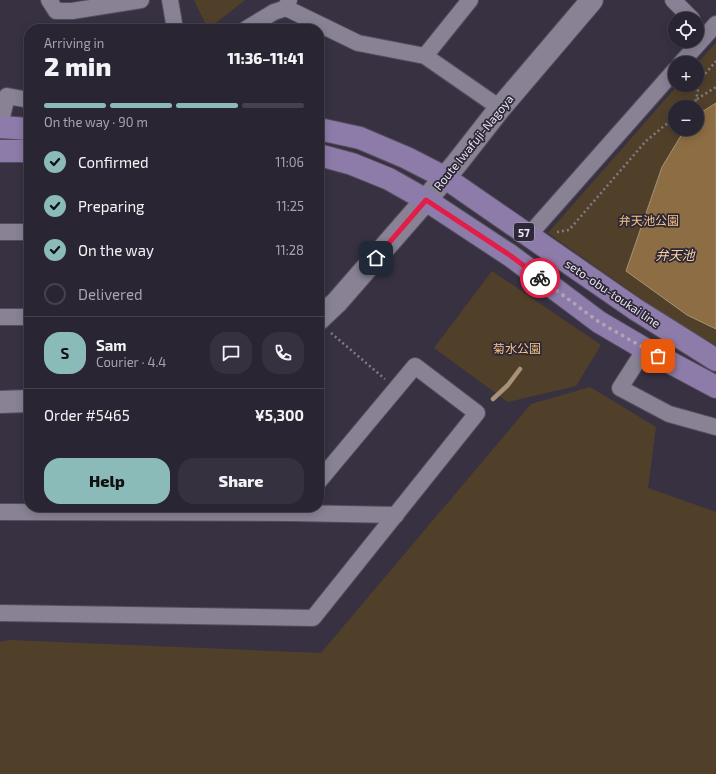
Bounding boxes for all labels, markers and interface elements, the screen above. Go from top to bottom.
map controls [668,12,704,136]
button: locate [668,12,704,48]
text: Arriving in [44,35,104,51]
text: 11:36–11:41 [227,49,304,67]
text: 2 min [44,50,111,81]
button: + [668,56,704,92]
street label: Route Iwafuji-Nagoya [430,92,516,193]
button: − [668,100,704,136]
text: On the way · 90 m [44,114,148,130]
icon: check [44,151,66,173]
text: Confirmed [78,153,149,171]
text: 11:06 [275,154,304,170]
icon: check [44,195,66,217]
text: Preparing [78,197,144,215]
text: 11:25 [276,198,304,214]
park label: 弁天池公園 [619,213,679,227]
road number: 57 [514,223,534,241]
icon: check [44,239,66,261]
text: On the way [78,241,154,259]
pin [359,241,393,275]
text: 11:28 [275,242,304,258]
icon: home [365,247,387,269]
water label: 弁天池 [655,247,696,263]
street label: seto-obu-toukai line [563,256,663,330]
courier [520,258,560,298]
icon: bike [529,267,551,289]
text: Delivered [78,285,143,303]
button: chat [210,332,252,374]
button: phone [262,332,304,374]
text: Sam [96,336,127,354]
pin [641,339,675,373]
park label: 菊水公園 [493,341,541,355]
text: S [61,344,69,362]
icon: bag [647,345,669,367]
text: Courier · 4.4 [96,354,166,370]
text: Order #5465 [44,406,130,424]
text: ¥5,300 [255,406,304,424]
button: Help [44,458,170,504]
button: Share [178,458,304,504]

